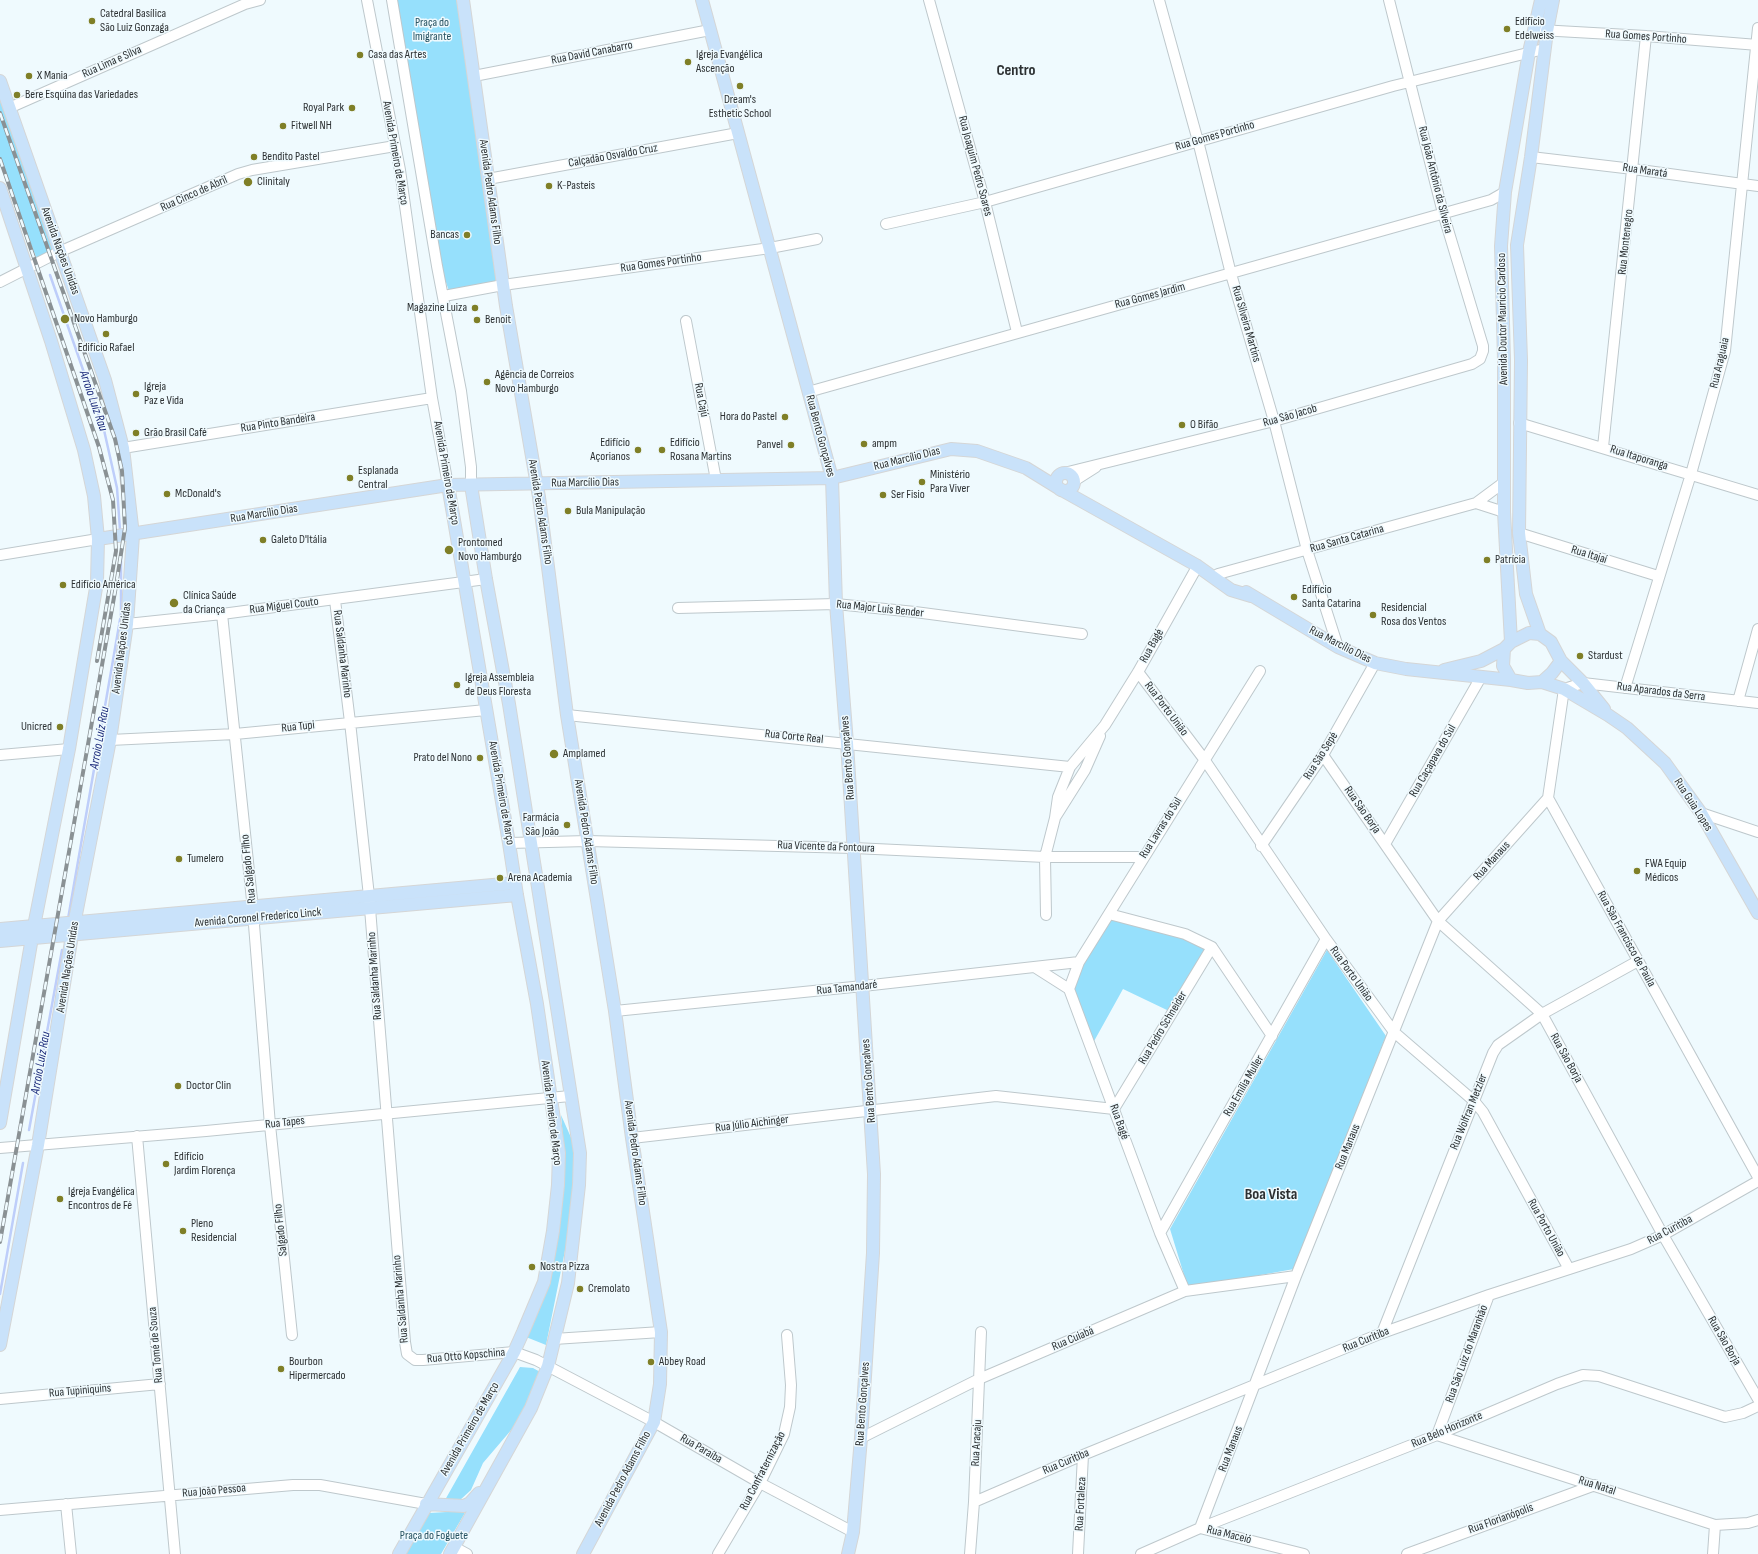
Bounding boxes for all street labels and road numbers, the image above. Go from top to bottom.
street label: Rua Gomes Portinho [1605,27,1687,47]
street label: Rua David Canabarro [550,38,634,68]
street label: Rua Lima e Silva [80,43,144,81]
street label: Avenida Primeiro de Março [379,100,411,206]
street label: Rua Joaquim Pedro Soares [955,114,995,218]
street label: Rua Gomes Portinho [1174,118,1256,154]
street label: Rua João Antônio da Silveira [1415,125,1455,235]
street label: Avenida Pedro Adams Filho [475,138,505,246]
street label: Calçadão Osvaldo Cruz [567,141,659,171]
street label: Rua Maratá [1622,161,1668,181]
street label: Rua Cinco de Abril [158,173,230,215]
street label: Avenida Nações Unidas [37,205,83,297]
street label: Rua Montenegro [1615,209,1637,275]
street label: Rua Gomes Portinho [620,250,702,276]
street label: Avenida Doutor Maurício Cardoso [1495,253,1511,385]
street label: Rua Gomes Jardim [1113,280,1187,312]
street label: Rua Silveira Martins [1228,284,1264,364]
street label: Rua Araguaia [1707,336,1733,390]
street label: Rua Cajú [691,382,711,418]
street label: Rua Bento Gonçalves [802,393,838,479]
street label: Rua São Jacob [1261,401,1319,431]
street label: Rua Pinto Bandeira [240,410,316,436]
street label: Avenida Primeiro de Março [430,420,462,526]
street label: Rua Itaporanga [1608,442,1670,474]
street label: Rua Marcílio Dias [872,444,942,474]
street label: Avenida Pedro Adams Filho [525,458,555,566]
street label: Rua Marcílio Dias [551,475,619,491]
street label: Rua Marcílio Dias [229,502,299,526]
street label: Rua Santa Catarina [1308,522,1386,556]
street label: Rua Itajaí [1569,543,1609,567]
street label: Rua Miguel Couto [249,595,319,617]
street label: Rua Major Luís Bender [836,597,924,621]
street label: Avenida Nações Unidas [109,601,135,695]
street label: Rua Saldanha Marinho [329,609,355,699]
street label: Rua Marcílio Dias [1307,623,1373,667]
street label: Rua Bagé [1137,626,1167,666]
street label: Rua Porto União [1141,679,1191,739]
street label: Rua Aparados da Serra [1616,679,1706,705]
street label: Rua Bento Gonçalves [838,715,858,801]
street label: Rua Tupi [281,718,315,736]
street label: Rua Caçapava do Sul [1406,722,1460,800]
street label: Rua Corte Real [764,727,824,747]
street label: Rua São Sepé [1301,730,1341,782]
street label: Avenida Primeiro de Março [485,740,517,846]
street label: Rua Guia Lopes [1671,776,1715,834]
street label: Avenida Pedro Adams Filho [571,778,601,886]
street label: Rua São Borja [1341,784,1383,836]
street label: Rua Lavras do Sul [1137,795,1185,861]
street label: Rua Salgado Filho [238,834,260,904]
street label: Rua Vicente da Fontoura [777,838,875,856]
street label: Rua Manaus [1471,838,1513,884]
street label: Rua São Francisco de Paula [1594,889,1658,989]
street label: Avenida Coronel Frederico Linck [194,905,322,931]
street label: Avenida Nações Unidas [54,920,82,1014]
street label: Rua Saldanha Marinho [365,932,385,1020]
street label: Rua Porto União [1326,944,1376,1004]
street label: Rua Tamandaré [816,978,878,998]
street label: Rua Pedro Schneider [1136,989,1190,1067]
street label: Rua São Borja [1547,1031,1585,1085]
street label: Rua Bento Gonçalves [859,1038,879,1124]
street label: Rua Emília Muller [1221,1053,1267,1119]
street label: Avenida Primeiro de Março [537,1060,565,1166]
street label: Rua Wolfran Metzler [1447,1072,1491,1152]
street label: Avenida Pedro Adams Filho [620,1099,650,1207]
street label: Rua Bagé [1106,1102,1132,1142]
street label: Rua Júlio Aichinger [714,1112,790,1136]
street label: Rua Tapes [264,1114,306,1132]
street label: Rua Manaus [1332,1122,1364,1172]
street label: Rua Porto União [1524,1196,1568,1260]
street label: Salgado Filho [271,1203,291,1257]
street label: Rua Curitiba [1645,1212,1695,1248]
street label: Rua Saldanha Marinho [390,1254,412,1344]
street label: Rua São Luiz do Maranhão [1443,1303,1491,1405]
street label: Rua Tomé de Souza [145,1306,167,1384]
street label: Rua São Borja [1704,1314,1744,1368]
street label: Rua Cuiabá [1050,1324,1096,1354]
street label: Rua Curitiba [1341,1324,1391,1356]
street label: Rua Otto Kopschina [426,1345,506,1367]
street label: Rua Bento Gonçalves [853,1361,873,1447]
street label: Avenida Primeiro de Março [437,1380,503,1478]
street label: Rua Tupiniquins [48,1381,112,1401]
street label: Rua Belo Horizonte [1409,1409,1485,1451]
street label: Rua Aracaju [969,1419,985,1467]
street label: Rua Manaus [1216,1424,1246,1474]
street label: Avenida Pedro Adams Filho [592,1429,654,1529]
street label: Rua Confraternização [737,1429,789,1513]
street label: Rua Paraíba [677,1431,725,1467]
street label: Rua Curitiba [1041,1446,1091,1478]
street label: Rua Natal [1577,1473,1617,1499]
street label: Rua Fortaleza [1072,1477,1090,1531]
street label: Rua João Pessoa [182,1481,246,1501]
street label: Rua Florianópolis [1466,1501,1536,1537]
street label: Rua Maceió [1205,1522,1253,1548]

